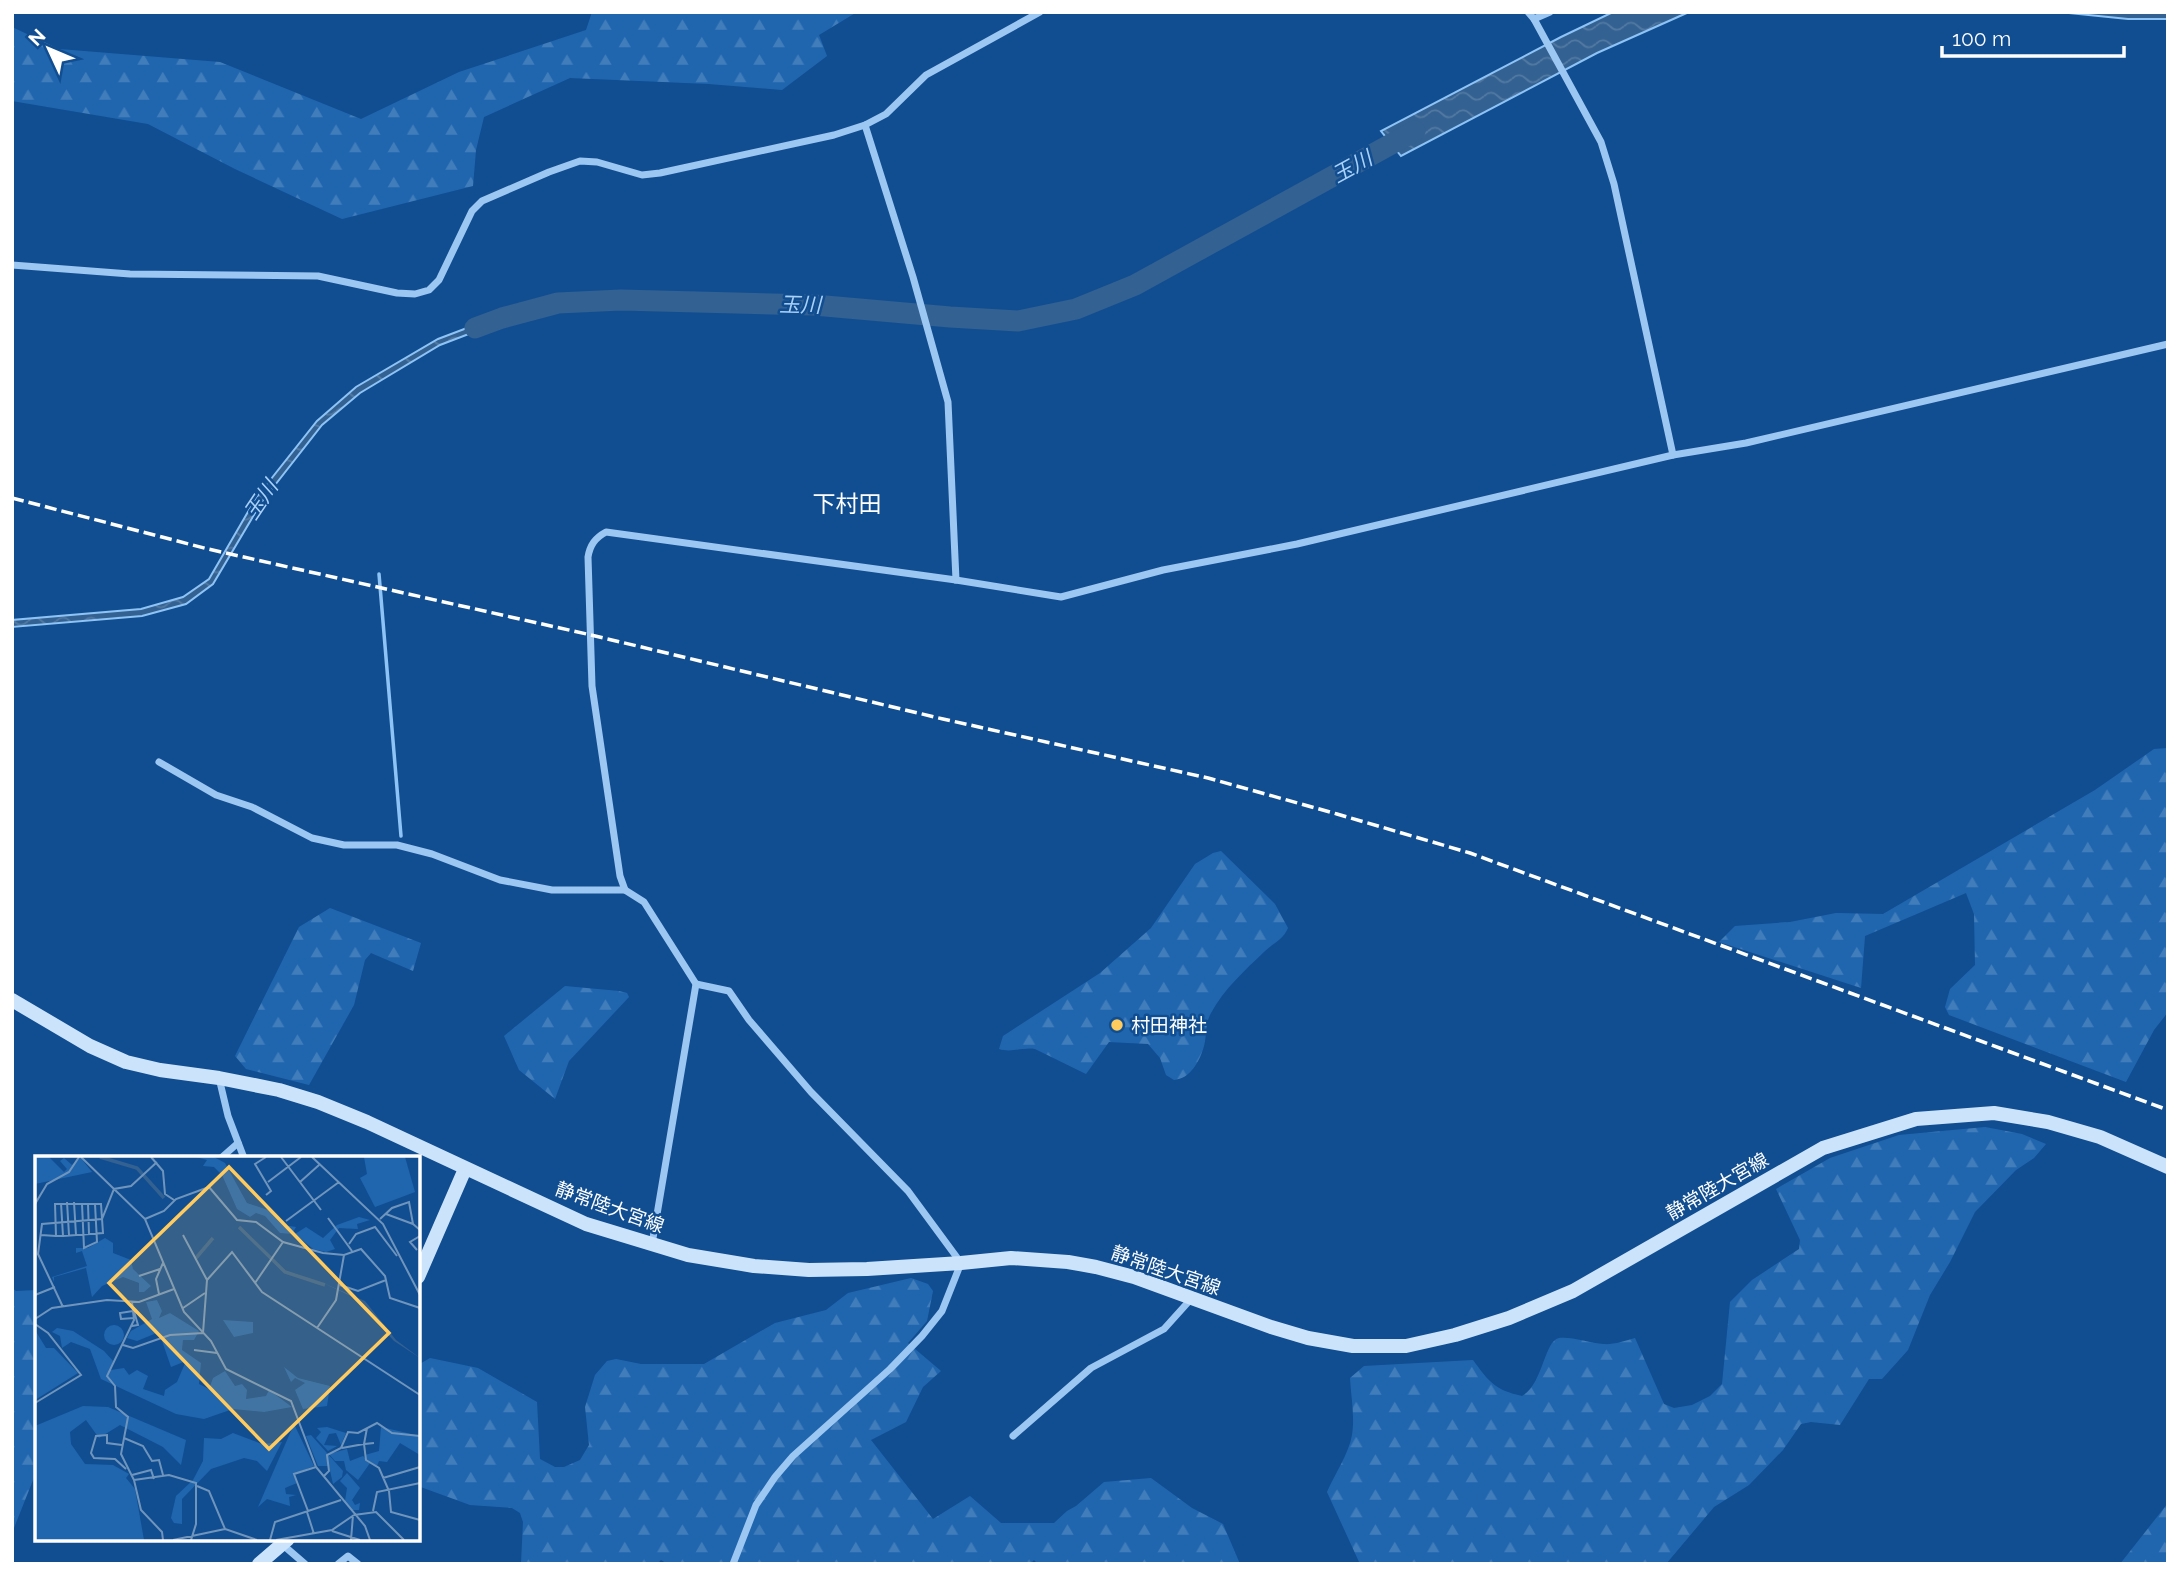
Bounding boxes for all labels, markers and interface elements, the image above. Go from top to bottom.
north arrow [14,14,84,84]
scale bar [1942,14,2124,58]
text: N [24,24,50,50]
text: 100 m [1952,26,2011,51]
water label: 玉川 [1327,144,1378,188]
water label: 玉川 [779,292,823,317]
water label: 玉川 [238,474,284,524]
district label: 下村田 [813,490,882,517]
place label: 村田神社 [1131,1014,1207,1036]
marker: 村田神社 [1109,1017,1125,1033]
street label: 静常陸大宮線 [1662,1148,1772,1224]
inset map [35,1156,420,1541]
street label: 静常陸大宮線 [553,1177,667,1237]
street label: 静常陸大宮線 [1109,1241,1223,1299]

